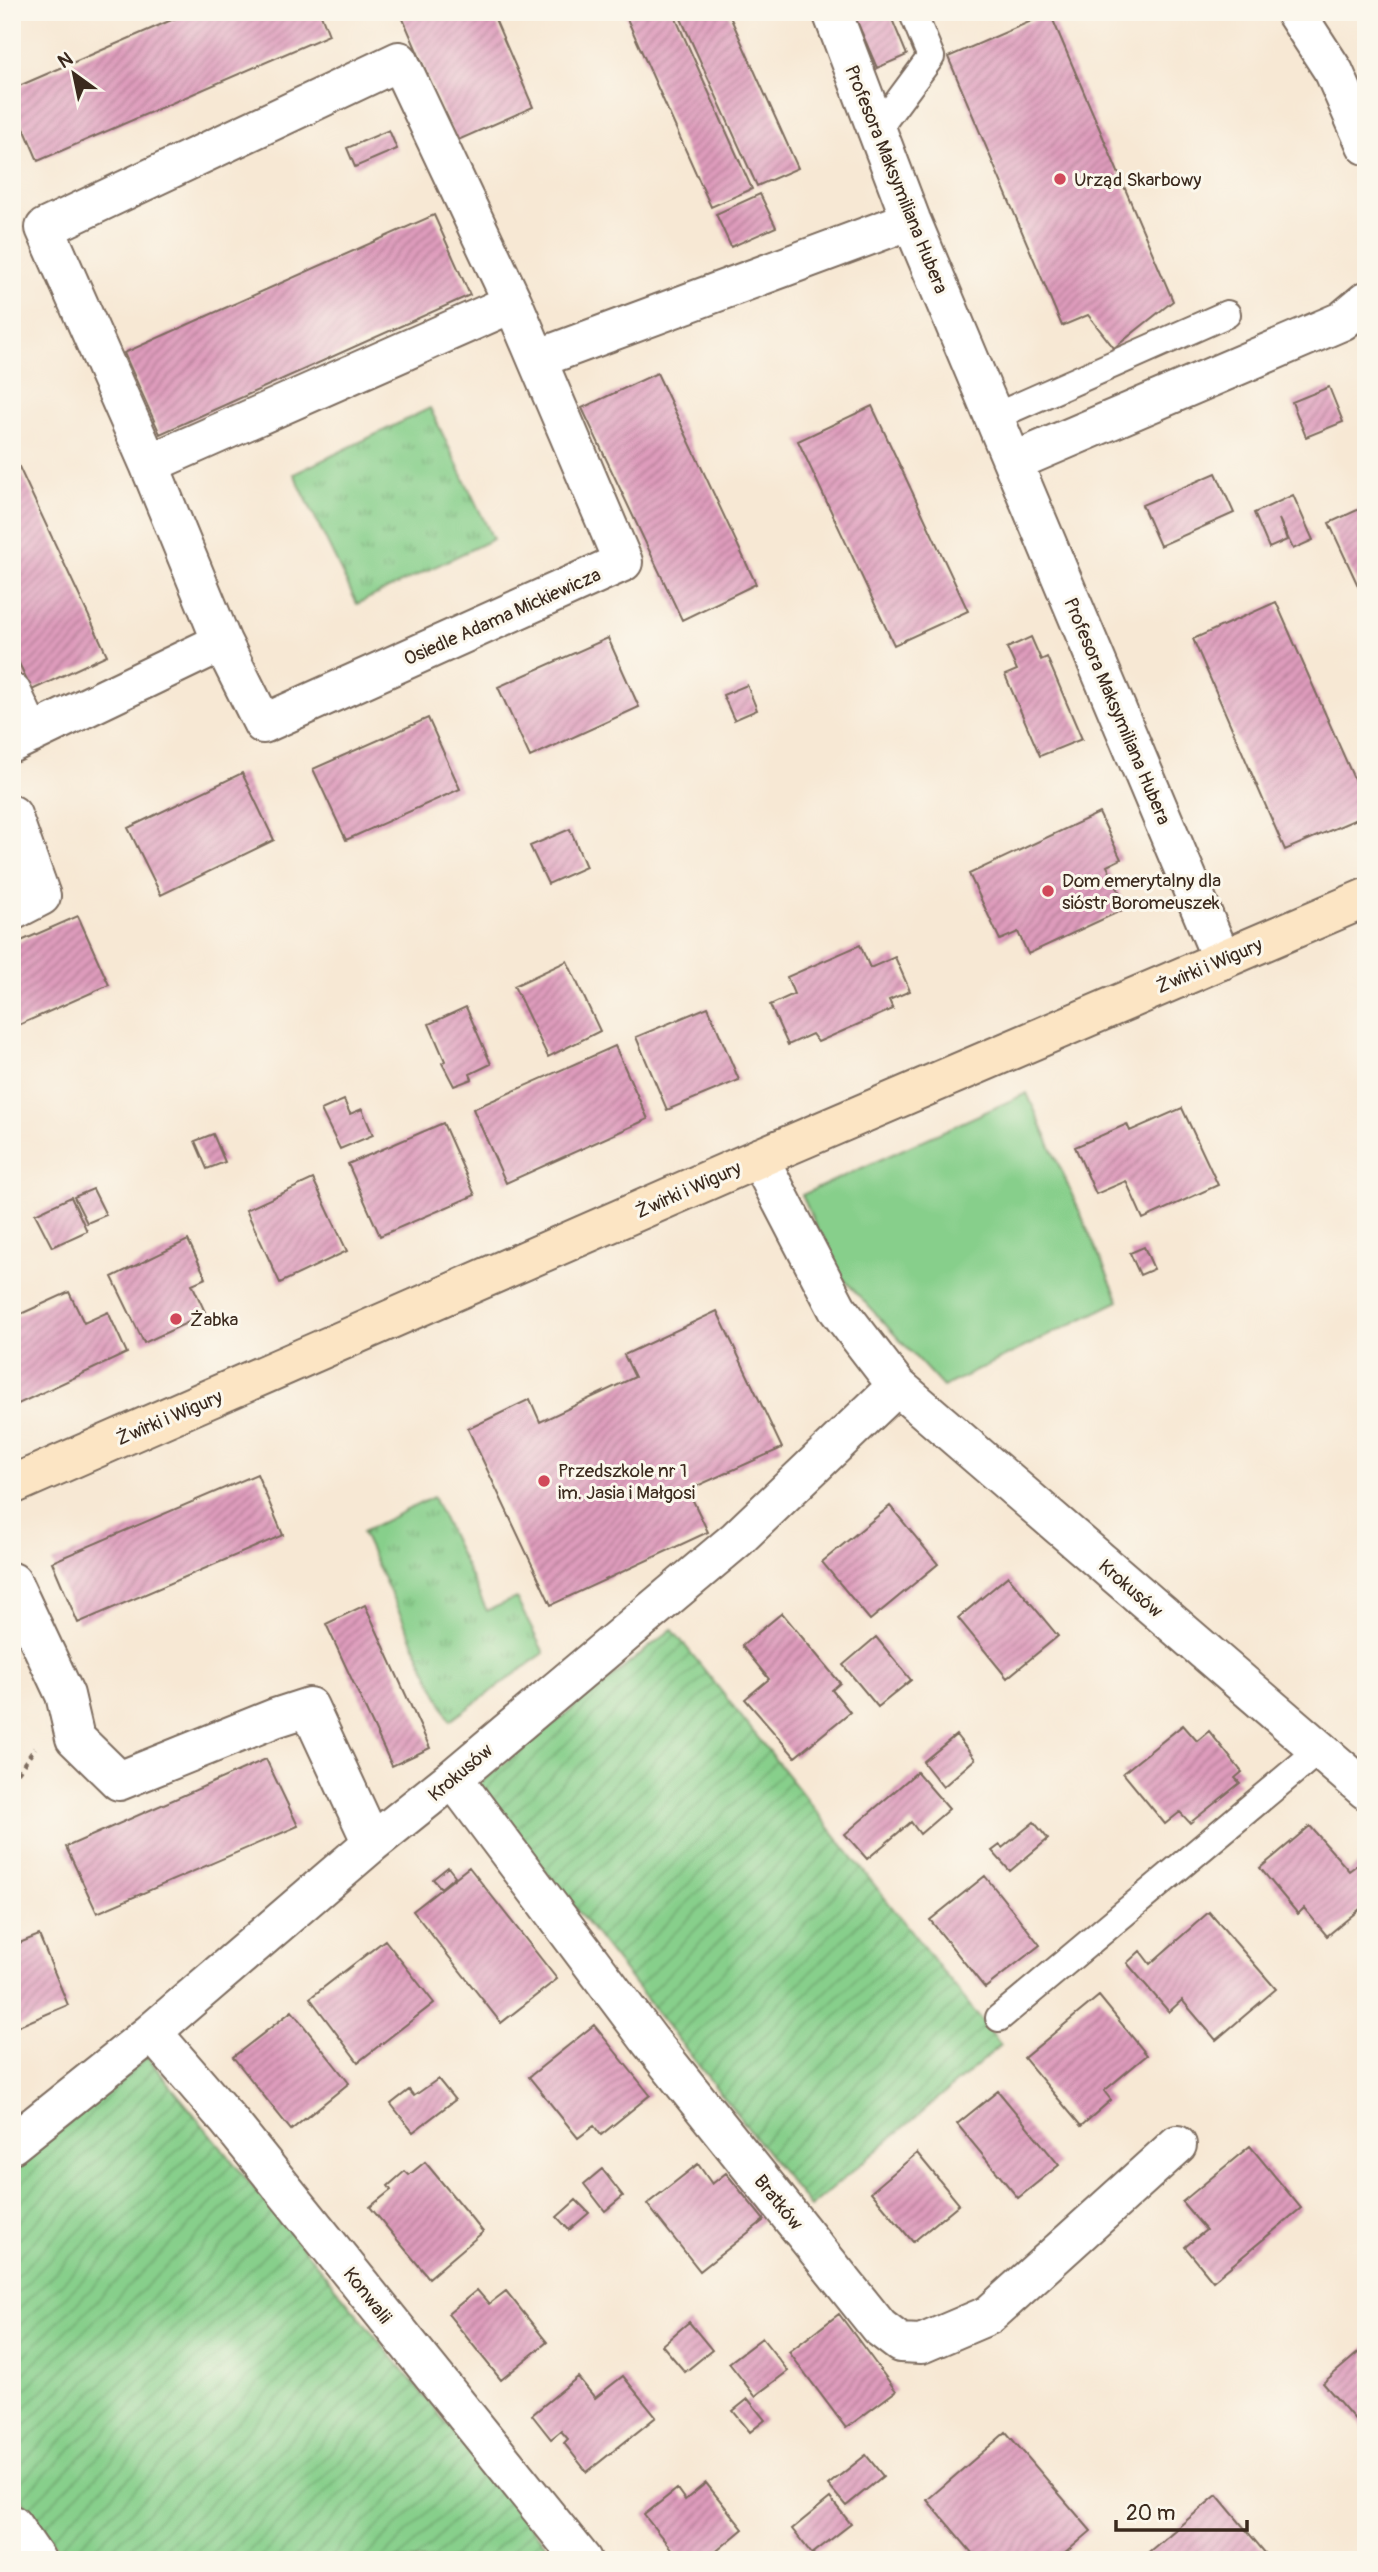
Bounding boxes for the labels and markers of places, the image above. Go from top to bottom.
place label: Urząd Skarbowy [1074,168,1201,192]
marker: Urząd Skarbowy [1052,171,1068,187]
place label: Dom emerytalny dla sióstr Boromeuszek [1062,869,1221,915]
marker: Dom emerytalny dla sióstr Boromeuszek [1040,883,1056,899]
place label: Żabka [190,1308,239,1332]
marker: Żabka [168,1311,184,1327]
place label: Przedszkole nr 1 im. Jasia i Małgosi [558,1459,695,1505]
marker: Przedszkole nr 1 im. Jasia i Małgosi [536,1473,552,1489]

